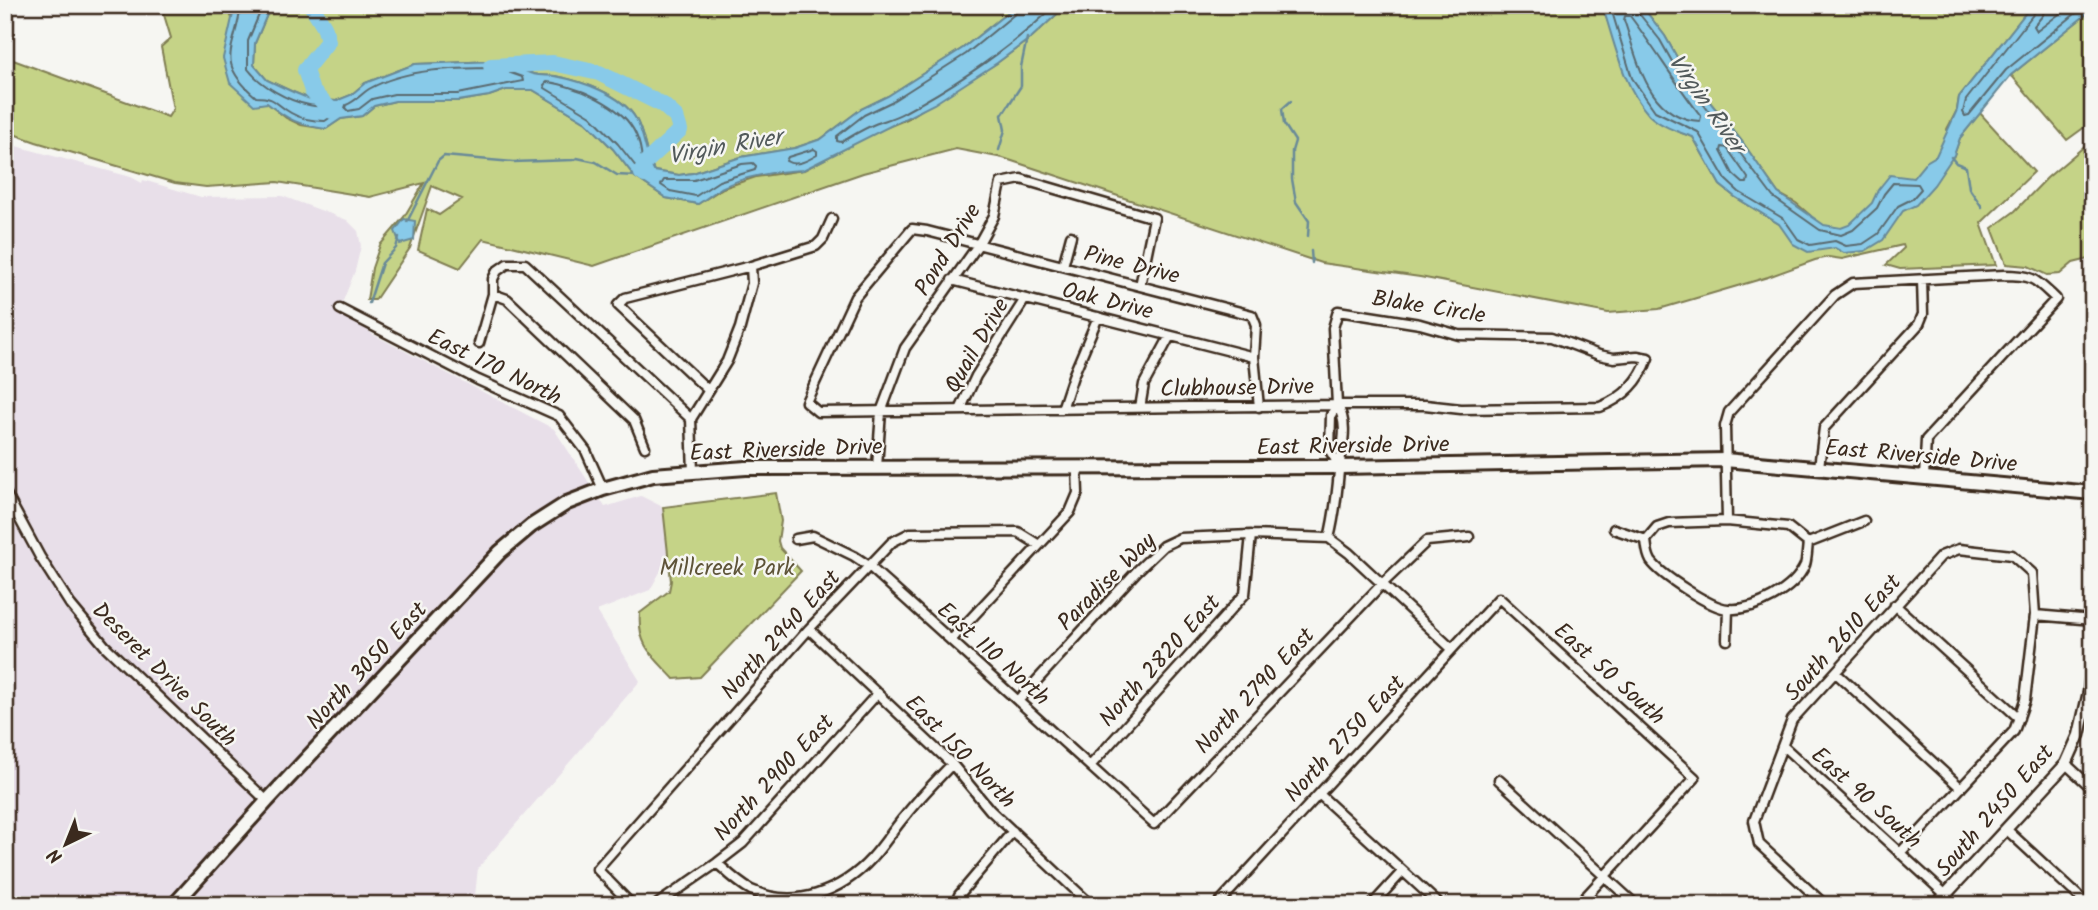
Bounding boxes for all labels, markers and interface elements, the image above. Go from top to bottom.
water label: Virgin River [1657,46,1757,166]
water label: Virgin River [665,117,790,177]
street label: Pond Drive [906,196,991,304]
street label: Pine Drive [1080,237,1183,295]
street label: Oak Drive [1058,273,1157,331]
street label: Blake Circle [1369,281,1488,335]
street label: Quail Drive [936,292,1020,400]
street label: East 170 North [421,320,567,416]
street label: Clubhouse Drive [1160,370,1314,408]
street label: East Riverside Drive [1256,427,1450,467]
street label: East Riverside Drive [689,430,883,472]
street label: East Riverside Drive [1823,431,2019,483]
street label: Paradise Way [1050,524,1165,640]
park label: Millcreek Park [659,551,795,587]
street label: North 2940 East [713,561,851,709]
street label: South 2610 East [1776,566,1912,710]
street label: North 2820 East [1091,586,1231,736]
street label: North 3050 East [298,593,438,739]
street label: Deseret Drive South [82,594,245,757]
street label: East 110 North [928,594,1058,715]
street label: East 50 South [1545,614,1673,735]
street label: North 2790 East [1187,619,1325,763]
street label: North 2750 East [1276,666,1415,812]
street label: East 150 North [895,687,1024,818]
street label: North 2900 East [705,705,844,851]
street label: South 2450 East [1927,736,2064,886]
street label: East 90 South [1802,739,1929,858]
north arrow [32,808,102,878]
text: N [41,840,70,870]

